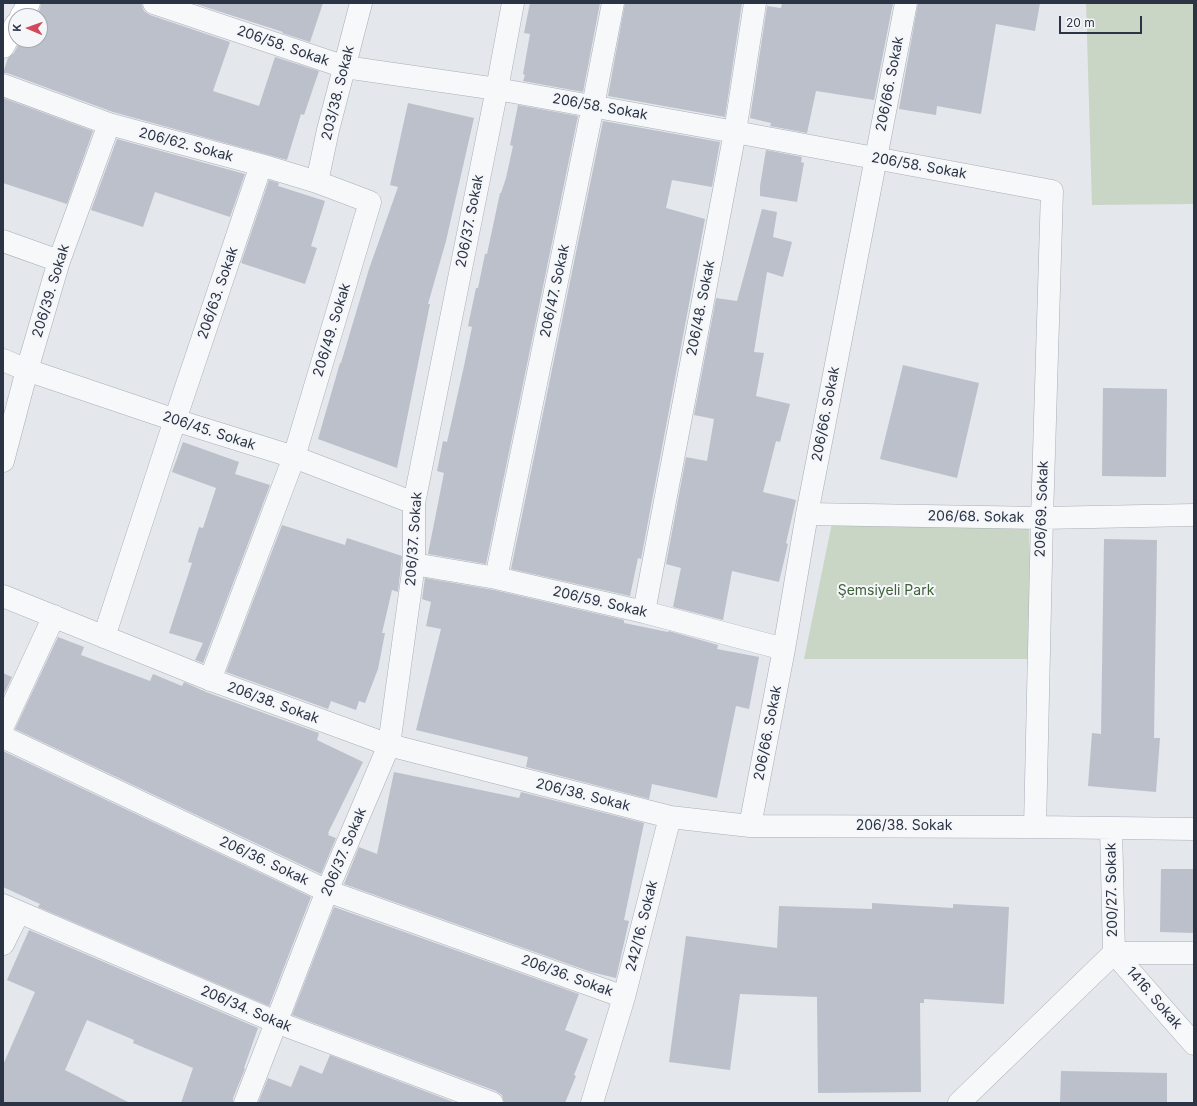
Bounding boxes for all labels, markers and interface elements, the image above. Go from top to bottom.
north arrow [8,8,48,48]
scale bar [1061,8,1144,34]
text: 20 m [1066,15,1095,30]
street label: 206/58. Sokak [235,22,331,70]
text: K [10,23,24,32]
street label: 206/66. Sokak [873,35,907,133]
street label: 203/38. Sokak [318,44,358,142]
street label: 206/58. Sokak [551,90,649,124]
street label: 206/62. Sokak [137,124,235,166]
street label: 206/58. Sokak [870,149,968,183]
street label: 206/37. Sokak [453,173,487,269]
street label: 206/39. Sokak [29,242,73,340]
street label: 206/47. Sokak [537,243,573,339]
street label: 206/63. Sokak [194,245,242,341]
street label: 206/48. Sokak [683,259,719,357]
street label: 206/49. Sokak [310,281,354,379]
street label: 206/66. Sokak [809,365,843,463]
street label: 206/45. Sokak [160,408,258,454]
street label: 206/69. Sokak [1032,460,1052,558]
street label: 206/37. Sokak [402,491,426,587]
street label: 206/68. Sokak [928,508,1024,526]
street label: 206/59. Sokak [551,583,649,621]
park label: Şemsiyeli Park [838,583,934,599]
street label: 206/38. Sokak [225,679,321,727]
street label: 206/66. Sokak [751,684,785,782]
street label: 206/38. Sokak [534,775,632,815]
street label: 206/37. Sokak [318,805,370,899]
street label: 206/38. Sokak [856,818,952,834]
street label: 206/36. Sokak [217,833,311,889]
street label: 200/27. Sokak [1103,843,1121,937]
street label: 242/16. Sokak [623,879,661,973]
street label: 206/36. Sokak [519,952,615,1000]
street label: 1416. Sokak [1122,963,1186,1033]
street label: 206/34. Sokak [198,982,294,1036]

